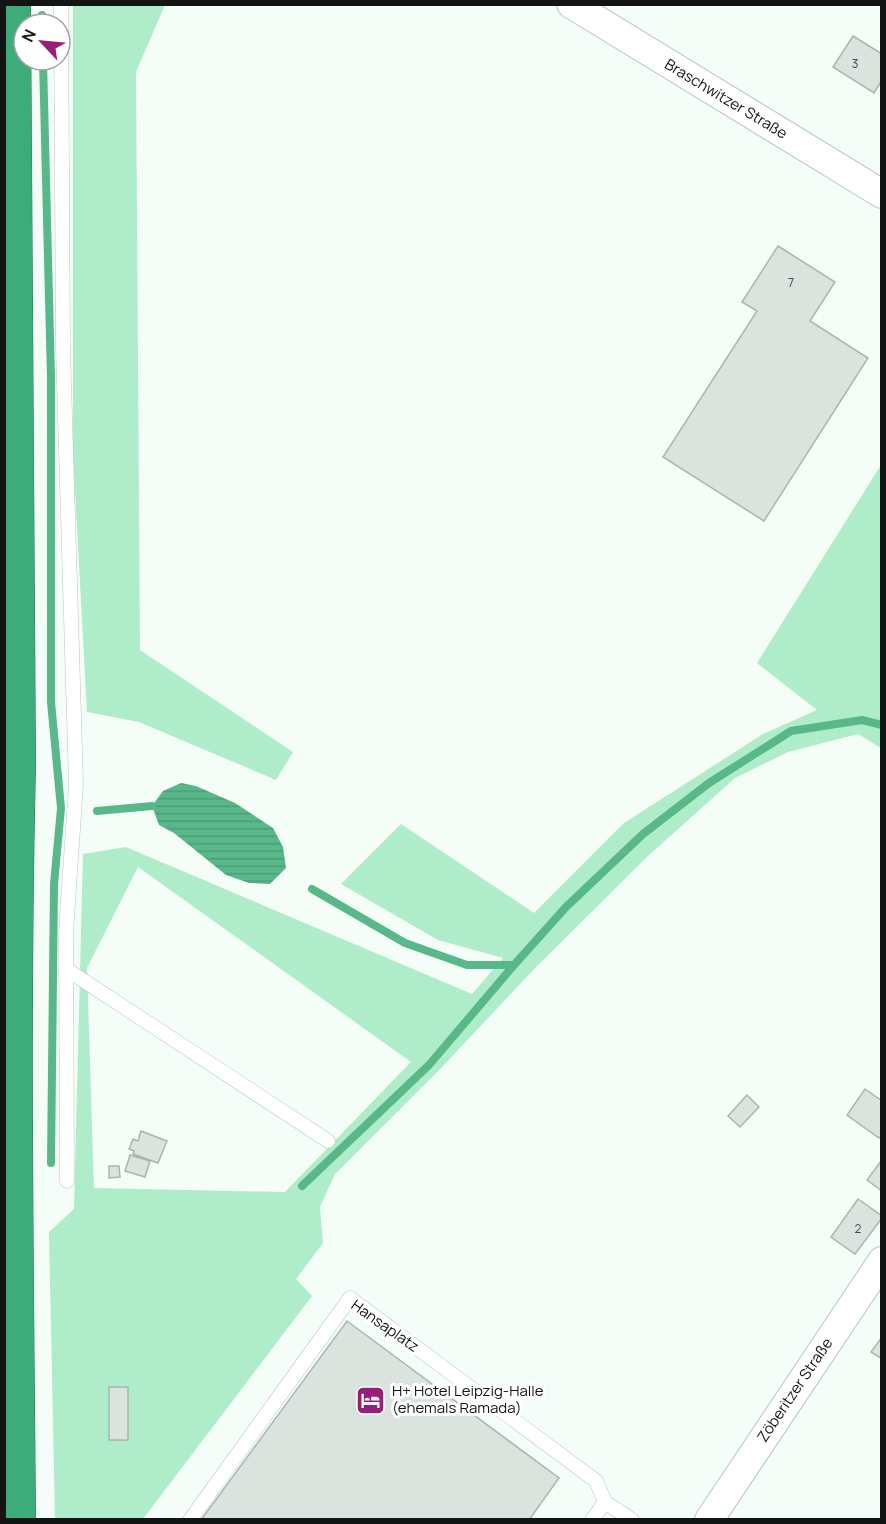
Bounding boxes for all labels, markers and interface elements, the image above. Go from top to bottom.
north arrow [12,12,72,72]
text: N [16,25,41,45]
street label: Braschwitzer Straße [661,54,792,144]
house number: 3 [852,55,858,72]
house number: 7 [788,274,794,291]
house number: 2 [855,1220,862,1237]
street label: Hansaplatz [347,1295,423,1357]
street label: Zöberitzer Straße [752,1333,837,1446]
place label: H+ Hotel Leipzig-Halle (ehemals Ramada) [392,1380,544,1418]
hotel icon: H+ Hotel Leipzig-Halle (ehemals Ramada) [355,1384,387,1416]

